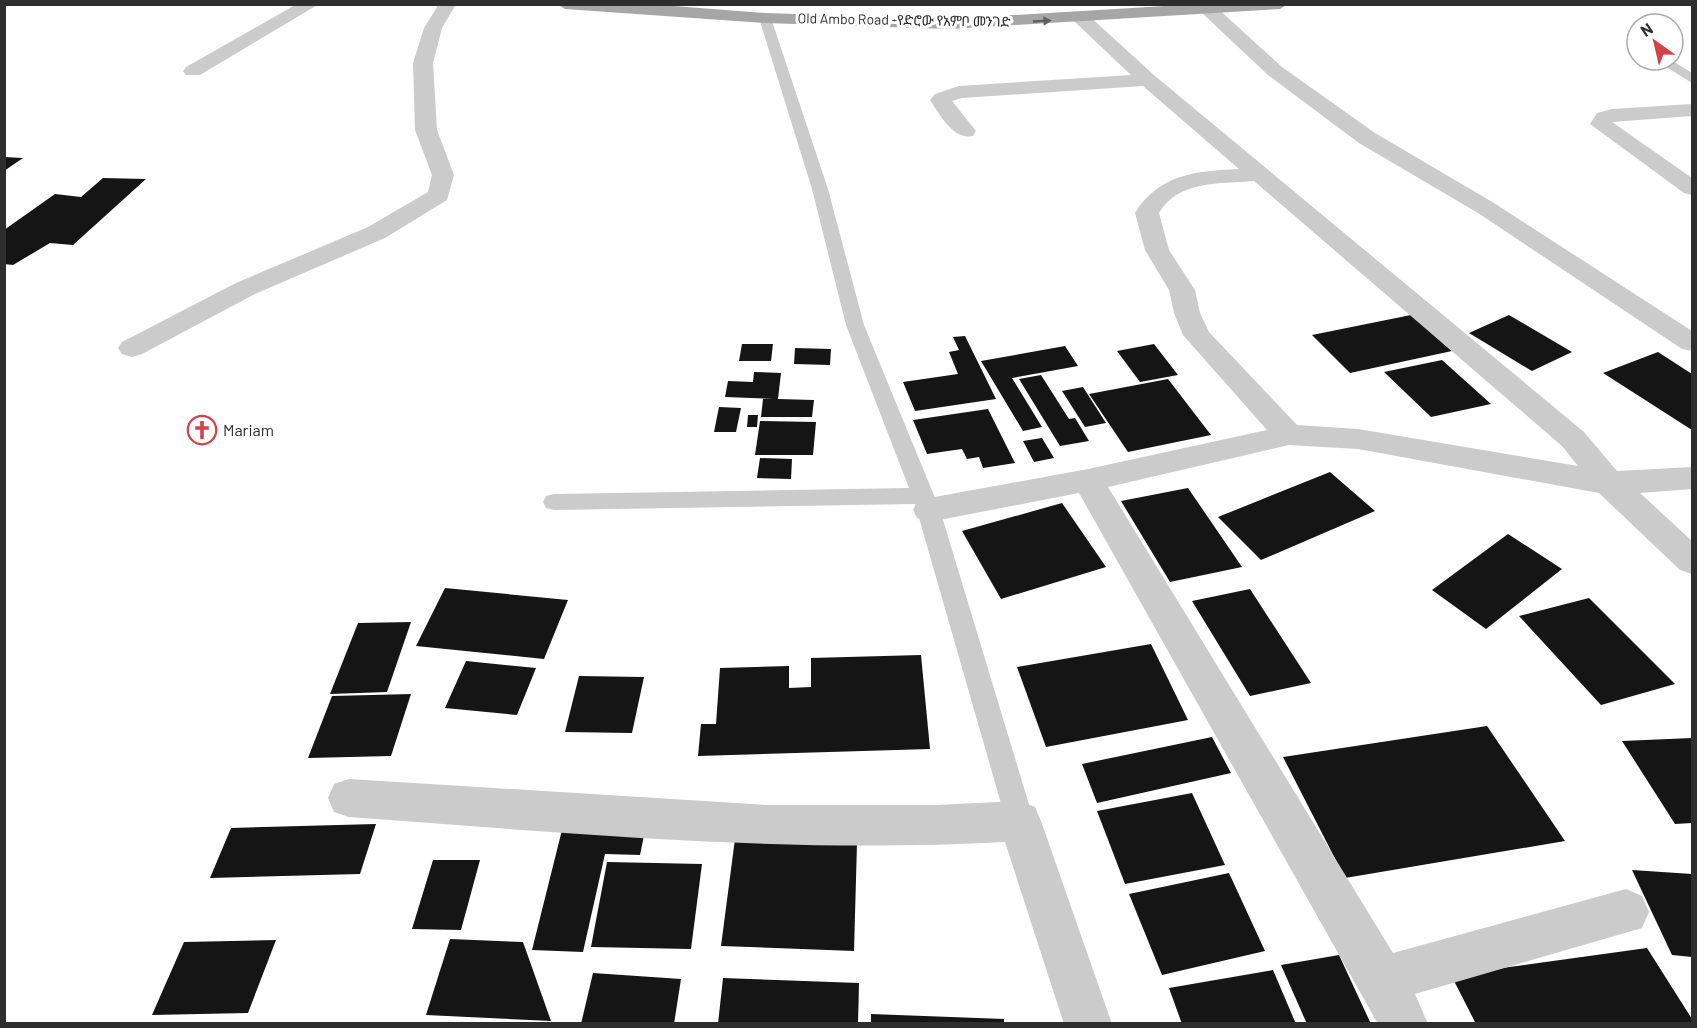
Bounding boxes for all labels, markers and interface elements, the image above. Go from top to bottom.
street label: Old Ambo Road -የድሮው የአምቦ መንገድ [797,9,1011,30]
north arrow [1625,12,1685,72]
one-way arrow [1033,16,1052,25]
text: N [1637,18,1656,40]
church icon: Mariam [186,414,218,446]
place label: Mariam [223,420,274,439]

